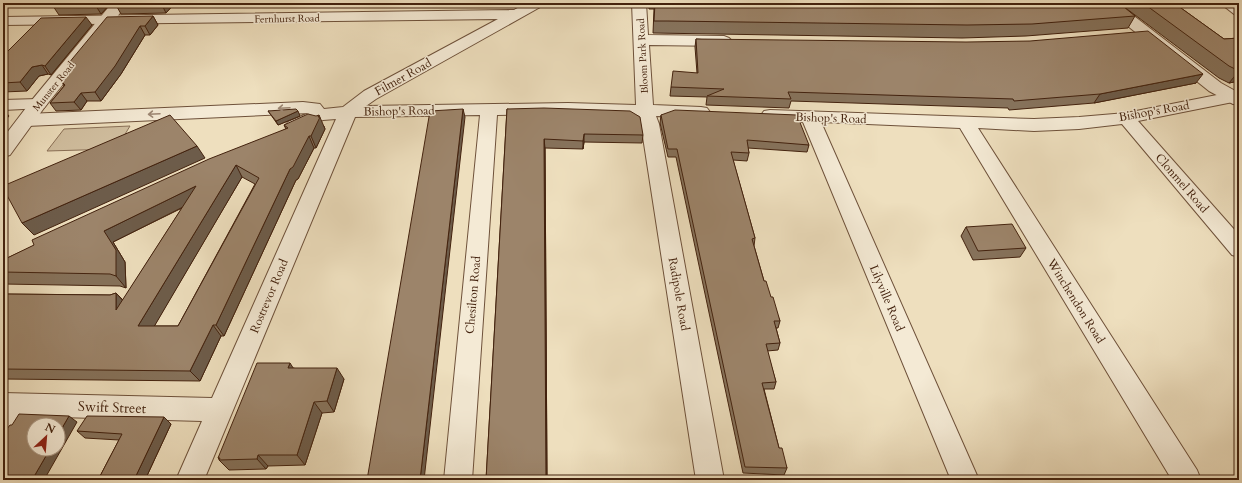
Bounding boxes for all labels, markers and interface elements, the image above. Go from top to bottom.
street label: Fernhurst Road [254,11,320,27]
street label: Bloom Park Road [634,17,652,94]
street label: Filmer Road [372,54,435,99]
street label: Munster Road [29,58,79,114]
street label: Bishop's Road [1117,97,1191,125]
street label: Bishop's Road [363,102,435,120]
one-way arrow [278,104,291,112]
street label: Bishop's Road [795,109,868,127]
one-way arrow [148,110,161,118]
street label: Clonmel Road [1152,150,1213,217]
street label: Chesilton Road [462,255,484,335]
street label: Winchendon Road [1043,255,1109,347]
street label: Rostrevor Road [246,256,292,335]
street label: Radipole Road [665,256,693,333]
street label: Lilyville Road [866,262,908,334]
street label: Swift Street [78,397,147,418]
north arrow [26,417,66,457]
text: N [43,420,58,437]

